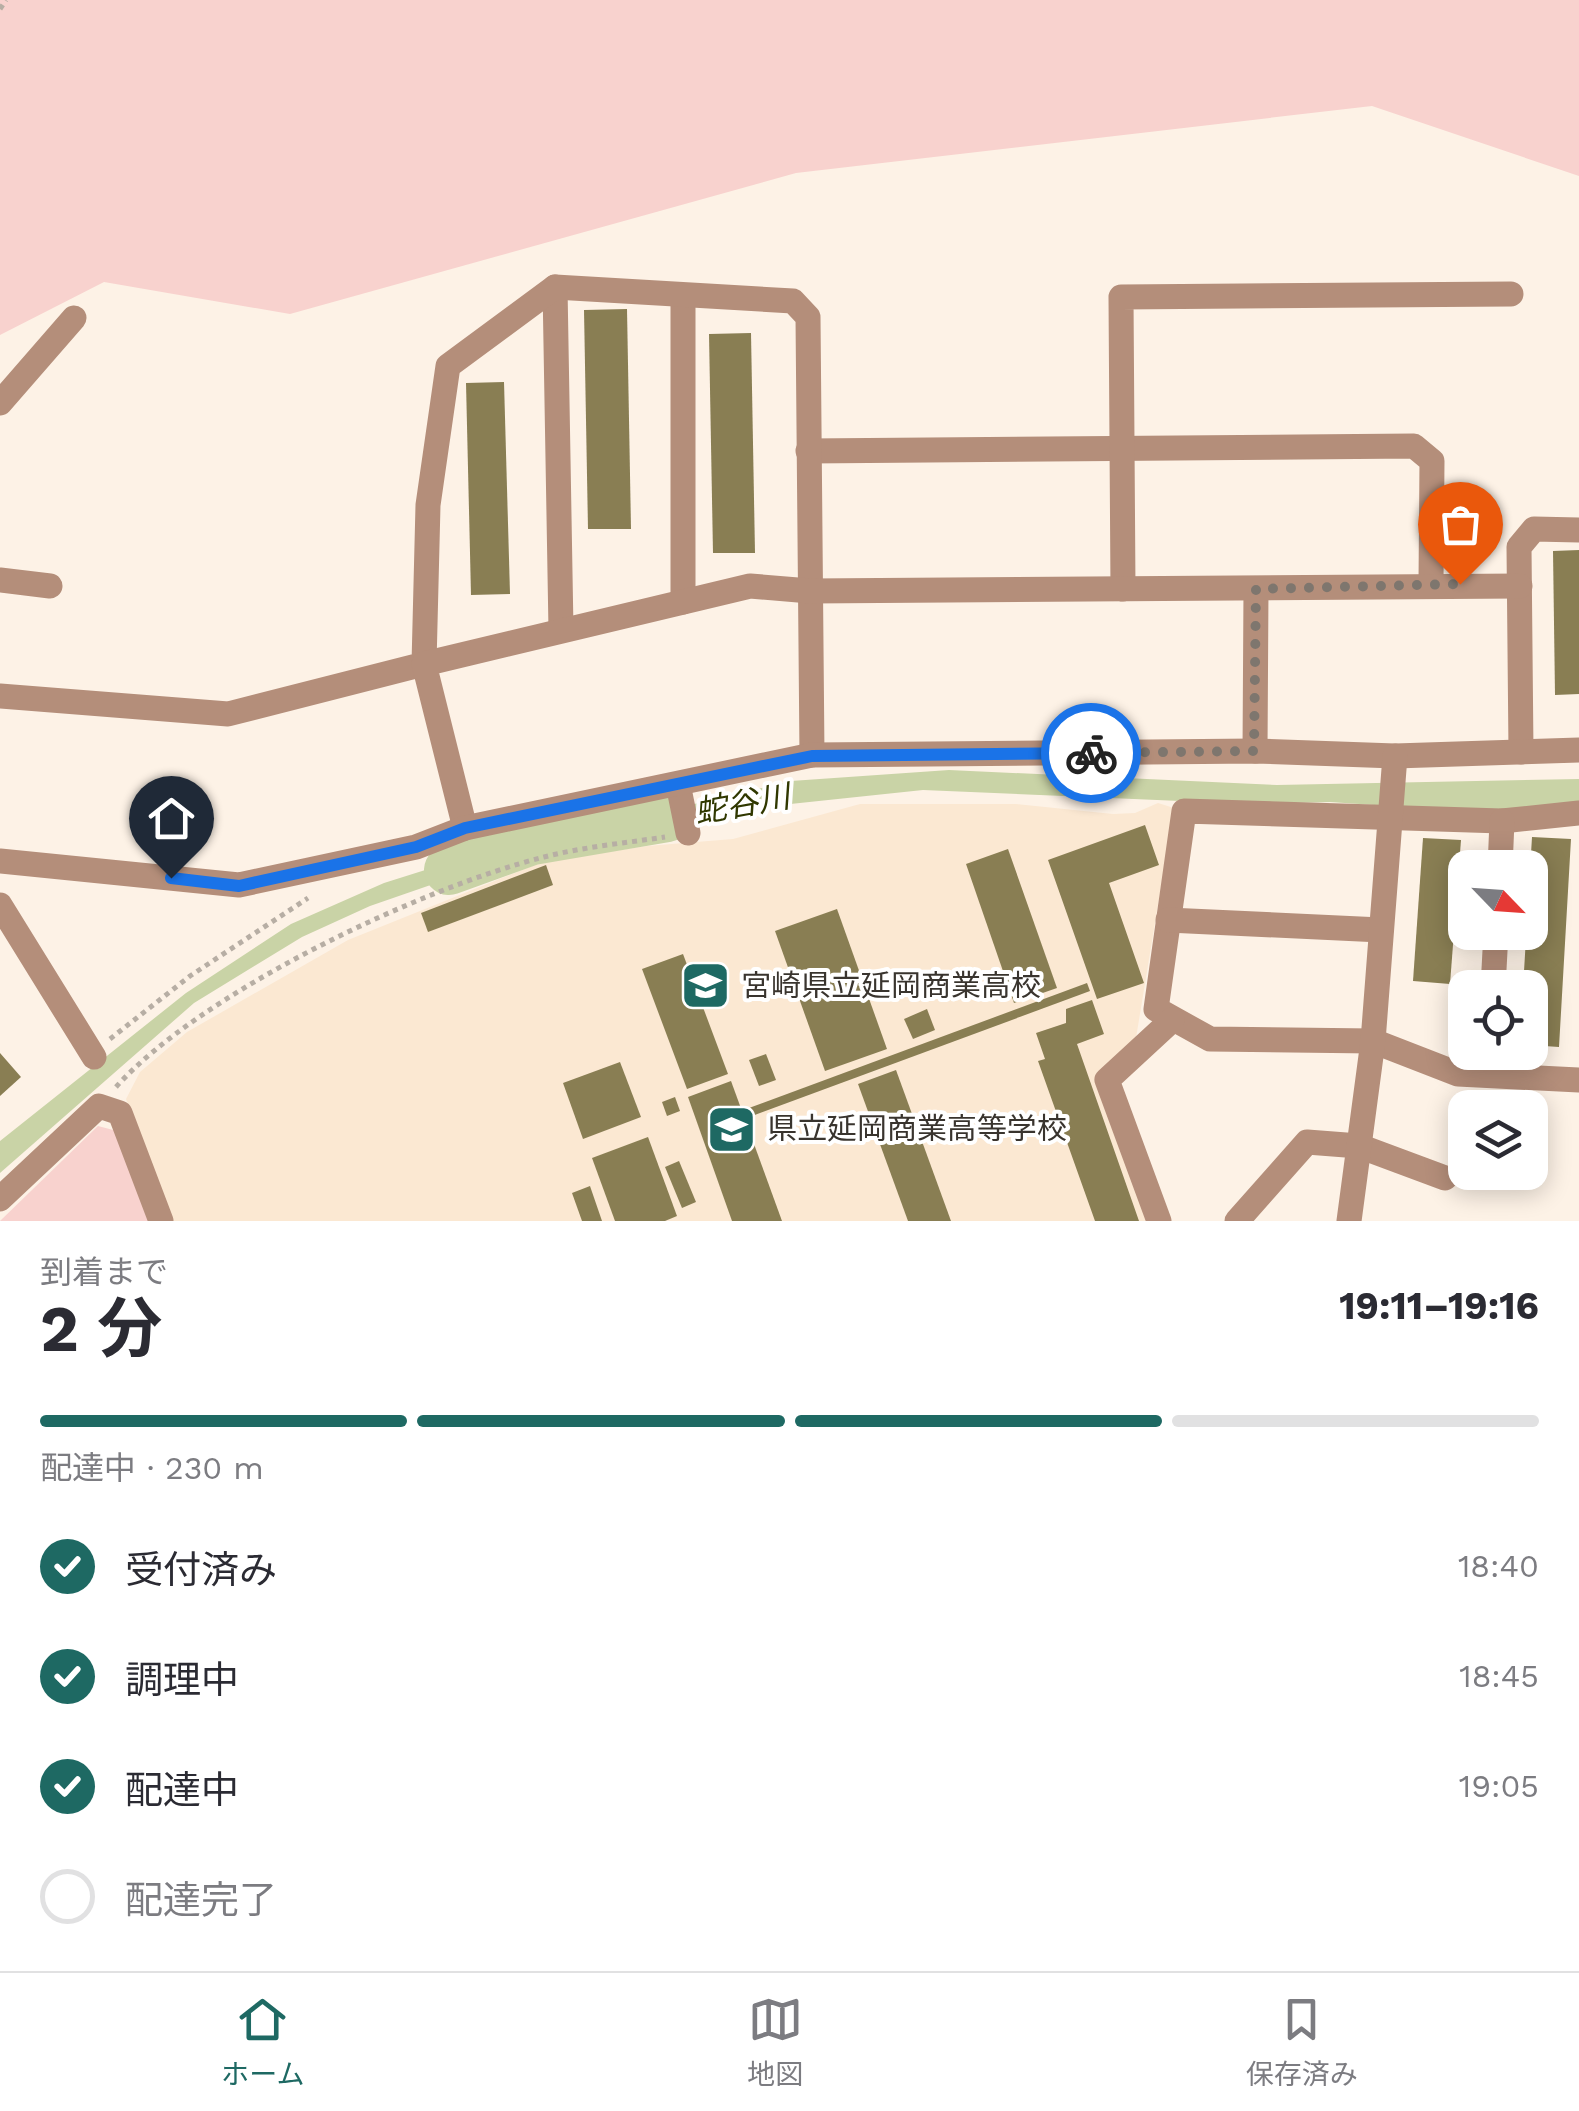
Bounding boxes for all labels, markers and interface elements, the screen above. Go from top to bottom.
pin [1418,482,1503,585]
icon: bag [1433,497,1488,552]
courier [1041,703,1141,803]
icon: bike [1064,726,1119,781]
pin [129,776,214,879]
water label: 蛇谷川 [691,776,796,831]
icon: home [144,791,199,846]
north arrow [1448,850,1548,950]
map controls [1448,850,1548,1190]
school or university icon: 宮崎県立延岡商業高校 [680,960,732,1012]
place label: 宮崎県立延岡商業高校 [741,968,1041,1003]
button: locate [1448,970,1548,1070]
button: layers [1448,1090,1548,1190]
school or university icon: 県立延岡商業高等学校 [706,1103,758,1155]
place label: 県立延岡商業高等学校 [767,1111,1067,1146]
text: 到着まで [40,1253,168,1291]
text: 19:11–19:16 [1339,1284,1539,1328]
text: 2 分 [40,1291,162,1367]
text: 配達中 · 230 m [40,1449,264,1487]
icon: check [40,1539,95,1594]
text: 18:40 [1458,1547,1539,1585]
text: 受付済み [125,1548,277,1592]
icon: check [40,1649,95,1704]
text: 18:45 [1459,1657,1539,1695]
text: 調理中 [125,1658,239,1702]
icon: check [40,1759,95,1814]
text: 19:05 [1459,1767,1539,1805]
text: 配達中 [125,1768,239,1812]
text: 配達完了 [125,1878,277,1922]
tab: ホーム [221,1992,304,2092]
tab: 地図 [747,1992,803,2092]
tab: 保存済み [1246,1992,1358,2092]

